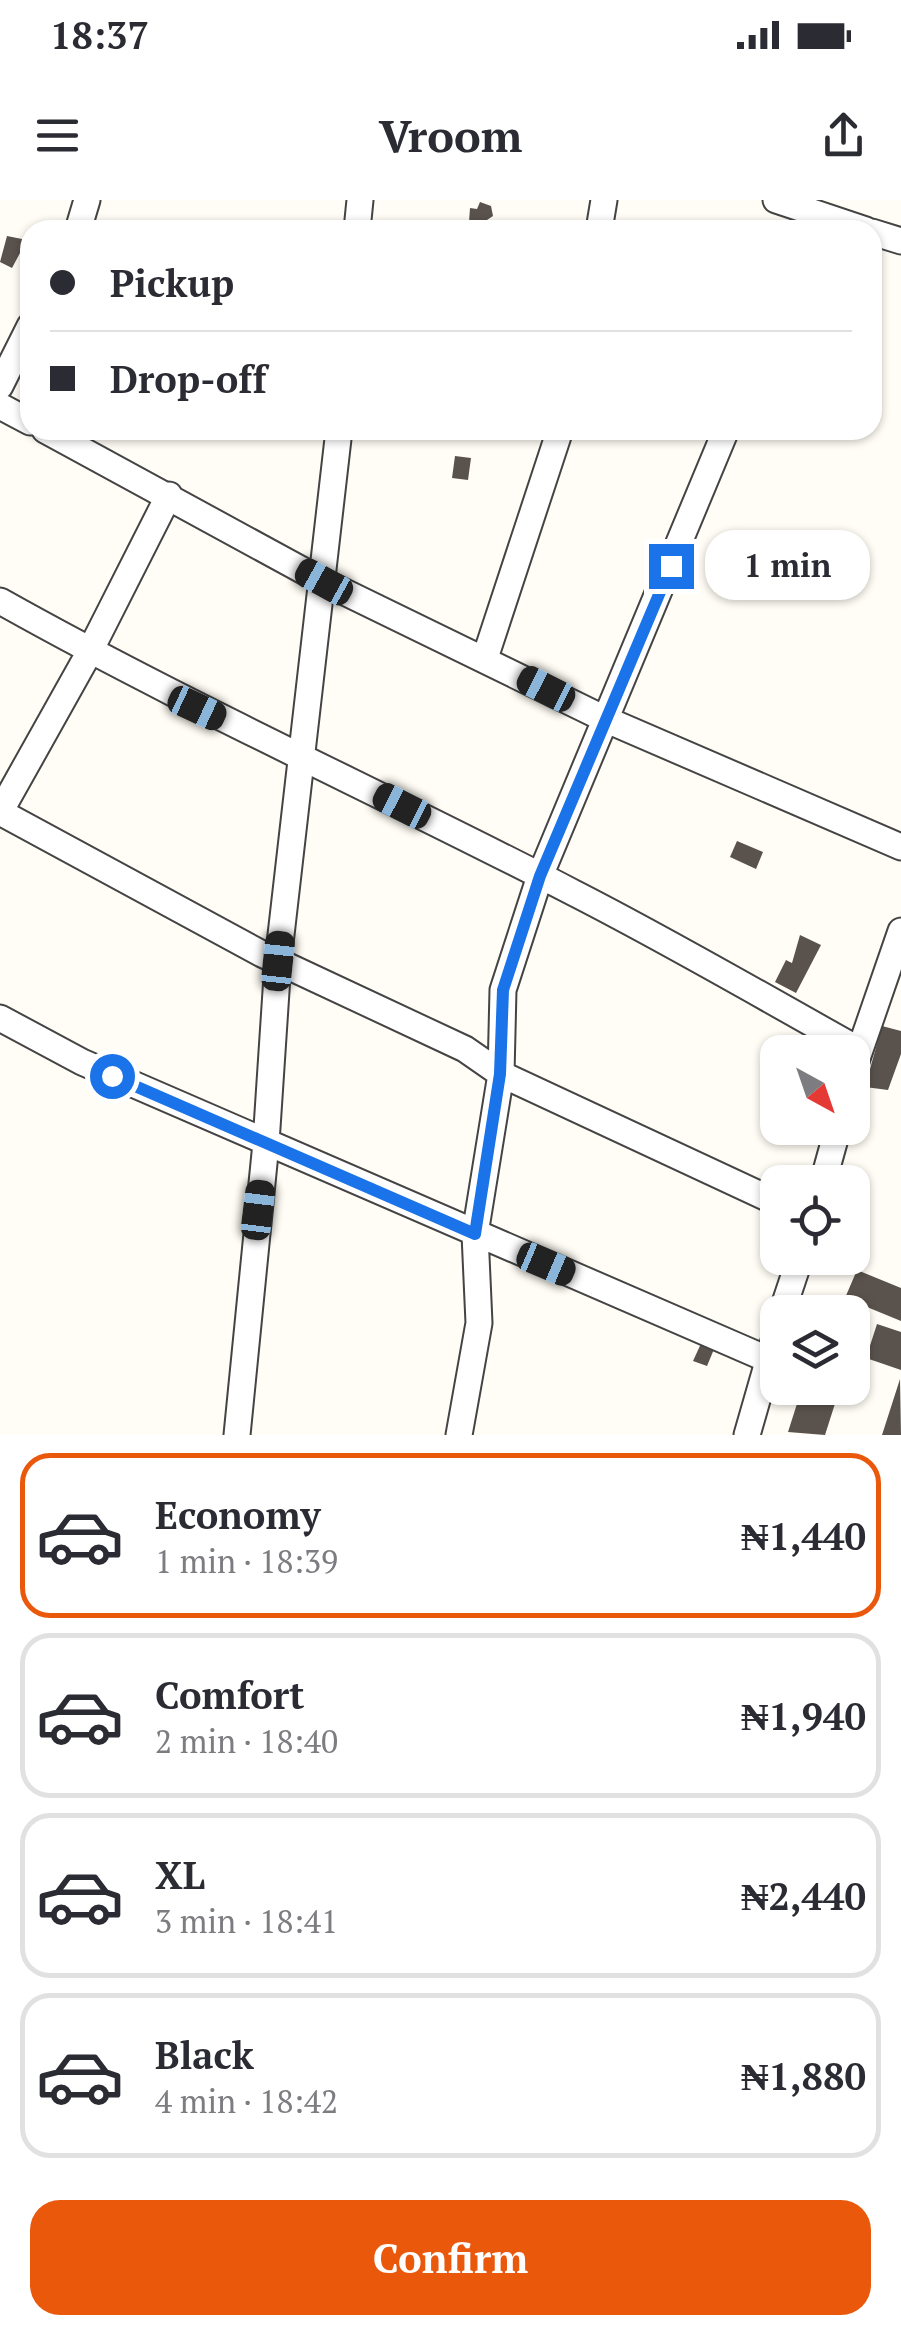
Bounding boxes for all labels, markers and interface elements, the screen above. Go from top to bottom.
text: 18:37 [50,10,149,60]
text: Vroom [379,105,522,165]
icon: menu [30,108,85,163]
icon: share [816,108,871,163]
text: Pickup [110,258,234,308]
text: Drop-off [110,354,267,404]
callout: 1 min [706,531,871,601]
route end [649,544,694,589]
text: 1 min [744,544,831,586]
car [290,554,358,610]
car [512,662,580,716]
car [163,682,231,734]
car [368,779,436,833]
car [260,930,296,992]
north arrow [760,1035,870,1145]
map controls [760,1035,870,1405]
route start [90,1054,135,1099]
button: locate [760,1165,870,1275]
car [239,1178,277,1242]
car [513,1238,579,1290]
button: layers [760,1295,870,1405]
text: Economy [155,1490,321,1540]
icon: car [35,1491,125,1581]
text: ₦1,440 [741,1511,866,1561]
text: 1 min · 18:39 [155,1540,338,1582]
text: Comfort [155,1670,304,1720]
icon: car [35,1671,125,1761]
text: ₦1,940 [741,1691,866,1741]
text: 2 min · 18:40 [155,1720,338,1762]
text: XL [155,1850,205,1900]
icon: car [35,1851,125,1941]
text: ₦2,440 [741,1871,866,1921]
text: 3 min · 18:41 [155,1900,338,1942]
text: Black [155,2030,254,2080]
icon: car [35,2031,125,2121]
text: ₦1,880 [741,2051,866,2101]
text: 4 min · 18:42 [155,2080,338,2122]
button: Confirm [30,2200,871,2315]

